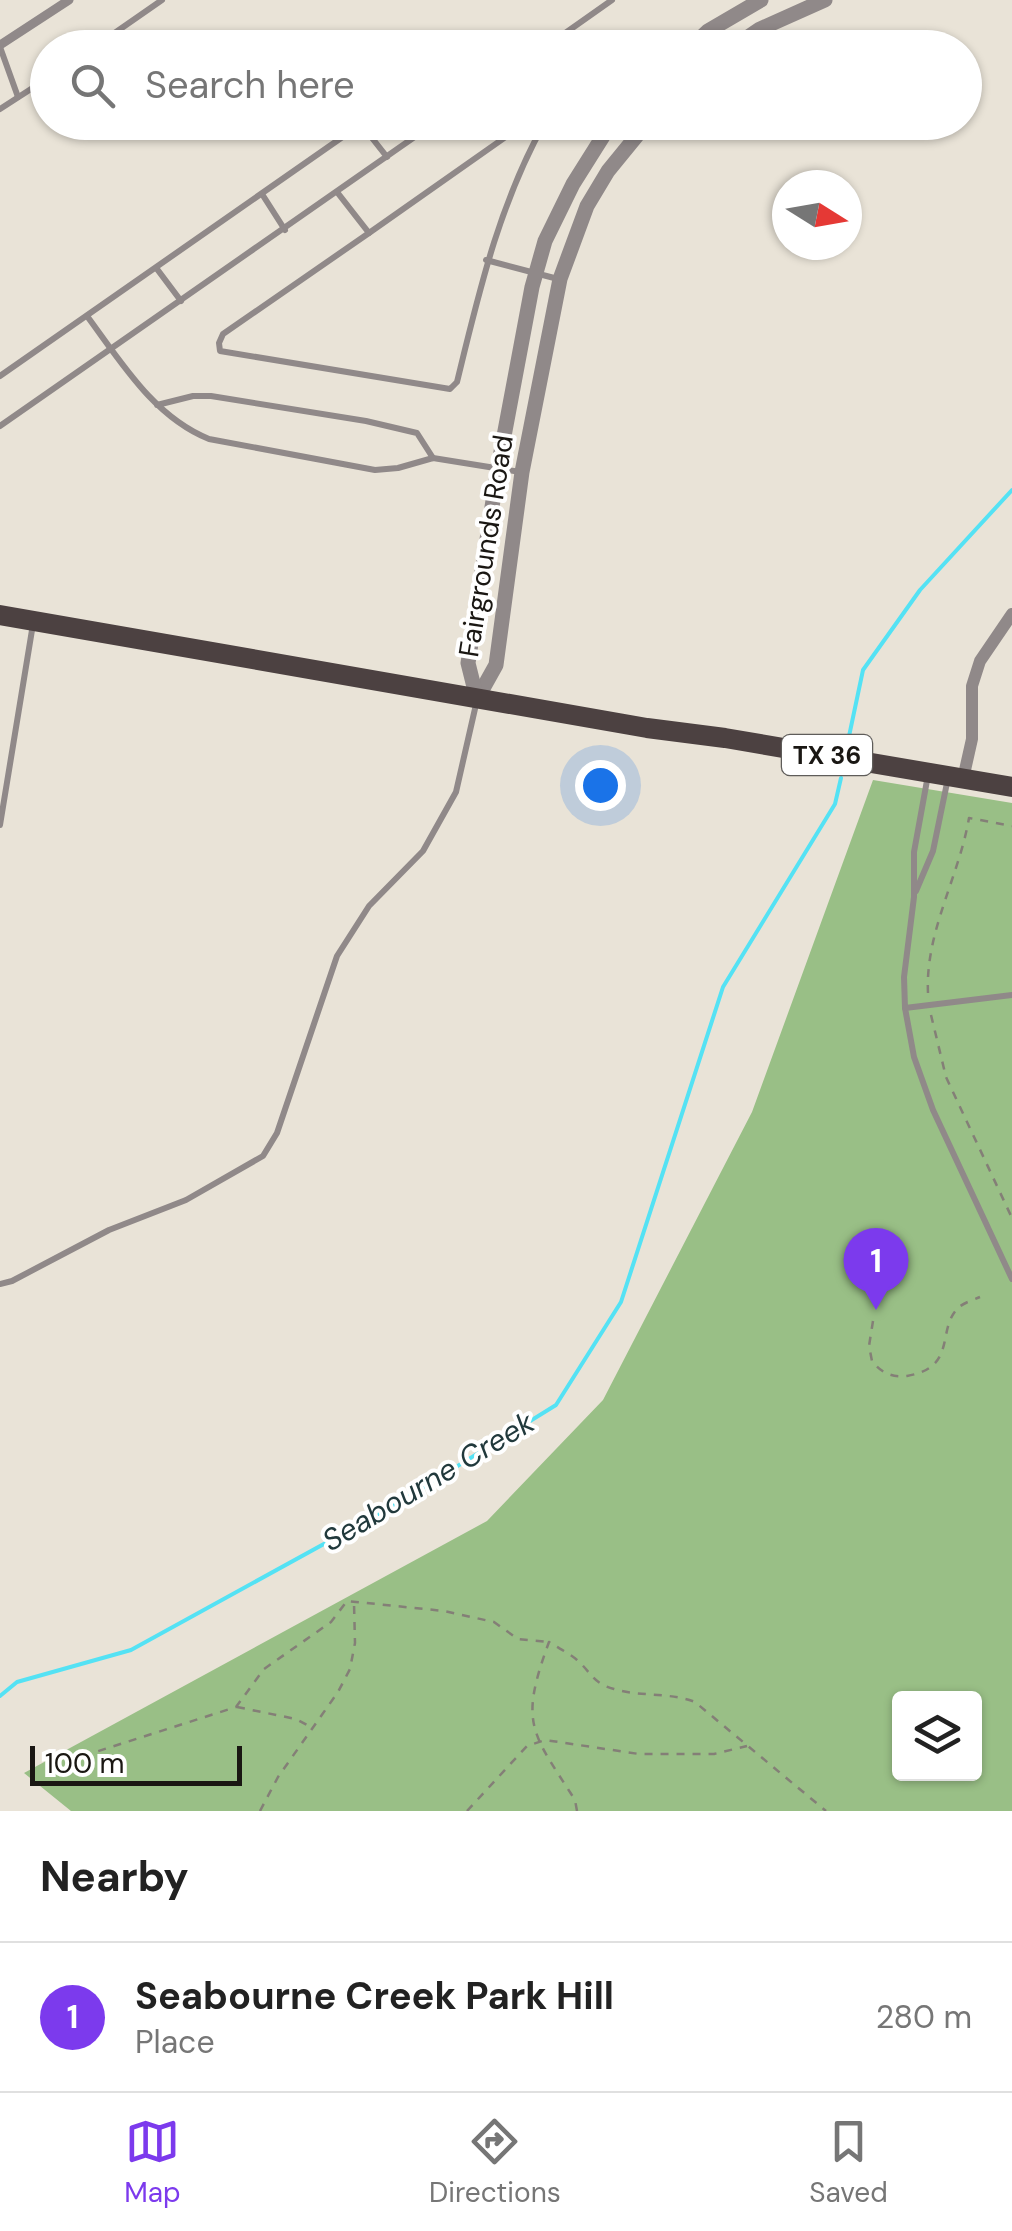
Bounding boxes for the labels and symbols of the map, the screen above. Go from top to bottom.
north arrow [772,170,862,260]
street label: Fairgrounds Road [450,432,522,660]
road number: TX 36 [782,735,872,775]
your location [575,760,626,811]
pin: 1 [844,1228,908,1310]
water label: Seabourne Creek [315,1402,542,1560]
scale bar [30,1741,242,1786]

